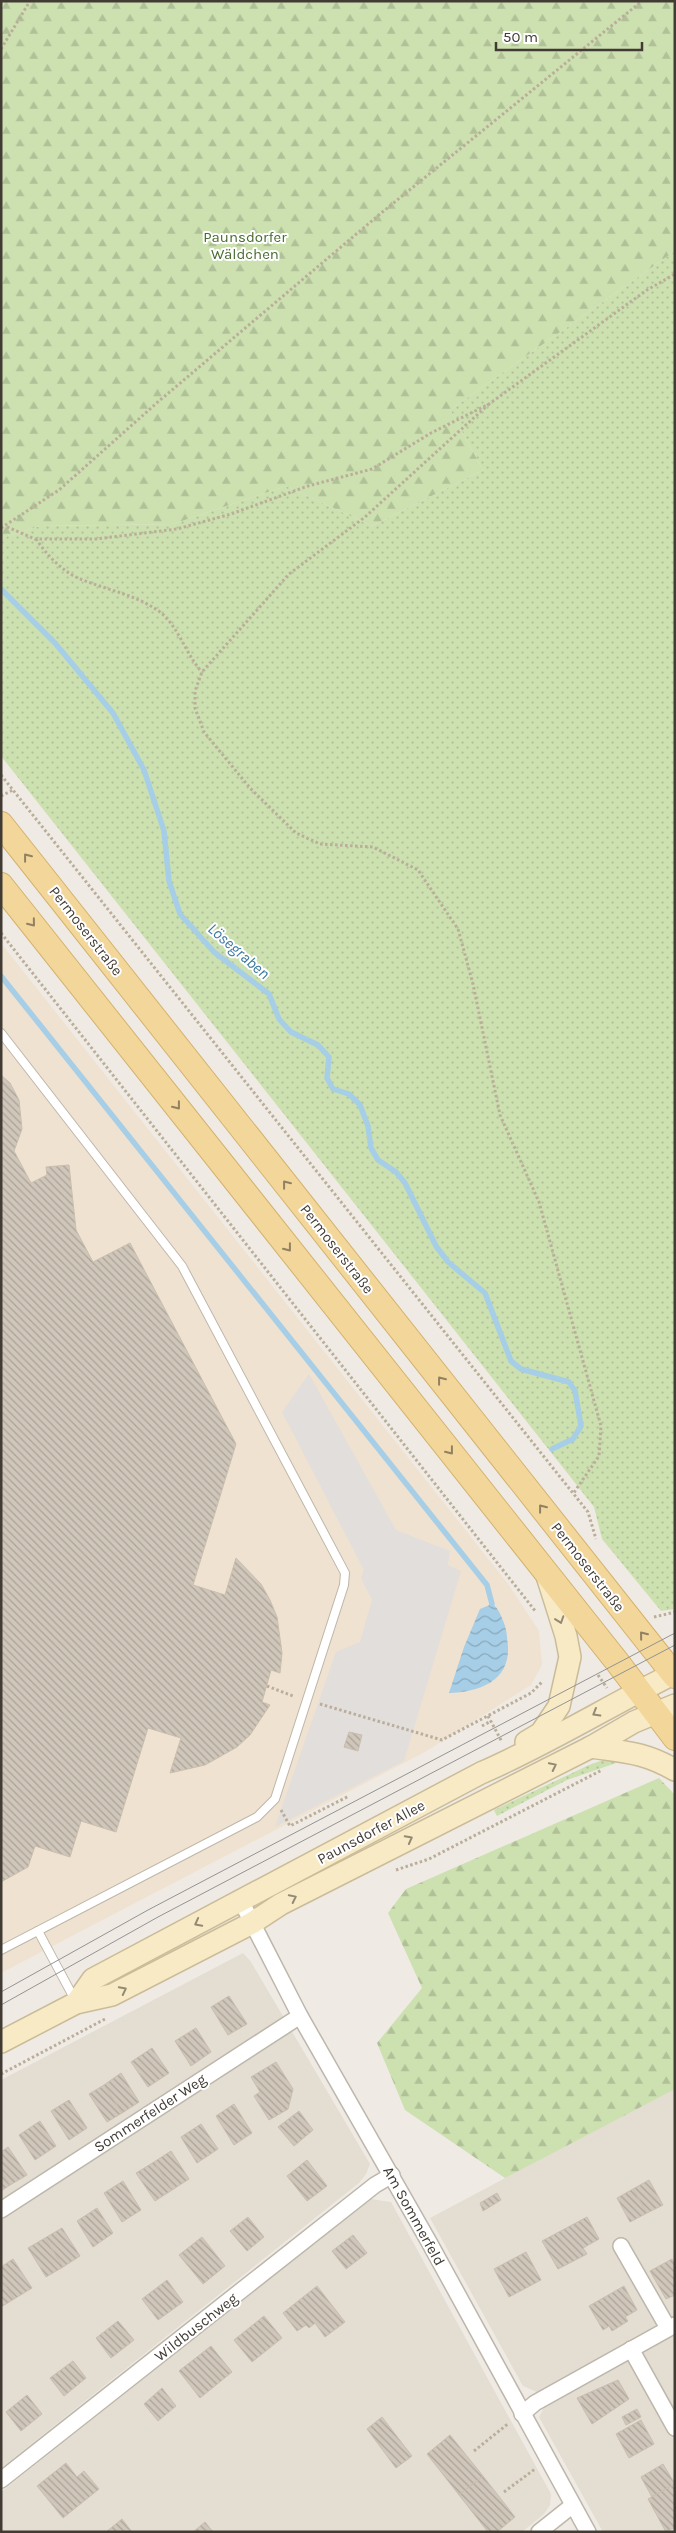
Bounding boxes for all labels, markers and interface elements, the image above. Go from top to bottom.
scale bar [496,20,642,52]
text: 50 m [503,28,538,46]
park label: Paunsdorfer Wäldchen [203,228,287,263]
one-way arrow [23,853,32,862]
street label: Permoserstraße [45,883,127,979]
one-way arrow [26,917,34,926]
water label: Lösegraben [204,919,274,983]
one-way arrow [172,1100,180,1109]
one-way arrow [284,1181,292,1190]
street label: Permoserstraße [296,1201,378,1297]
one-way arrow [283,1242,291,1251]
one-way arrow [439,1377,447,1386]
one-way arrow [444,1445,452,1454]
one-way arrow [539,1505,547,1514]
street label: Permoserstraße [547,1519,629,1615]
one-way arrow [554,1615,564,1624]
one-way arrow [639,1632,648,1641]
one-way arrow [592,1707,601,1717]
one-way arrow [548,1762,557,1772]
street label: Paunsdorfer Allee [314,1796,428,1868]
one-way arrow [403,1835,412,1845]
one-way arrow [288,1894,297,1904]
one-way arrow [194,1917,203,1927]
one-way arrow [118,1986,127,1996]
street label: Sommerfelder Weg [91,2070,210,2156]
street label: Am Sommerfeld [379,2163,449,2269]
street label: Wildbuschweg [151,2289,242,2365]

